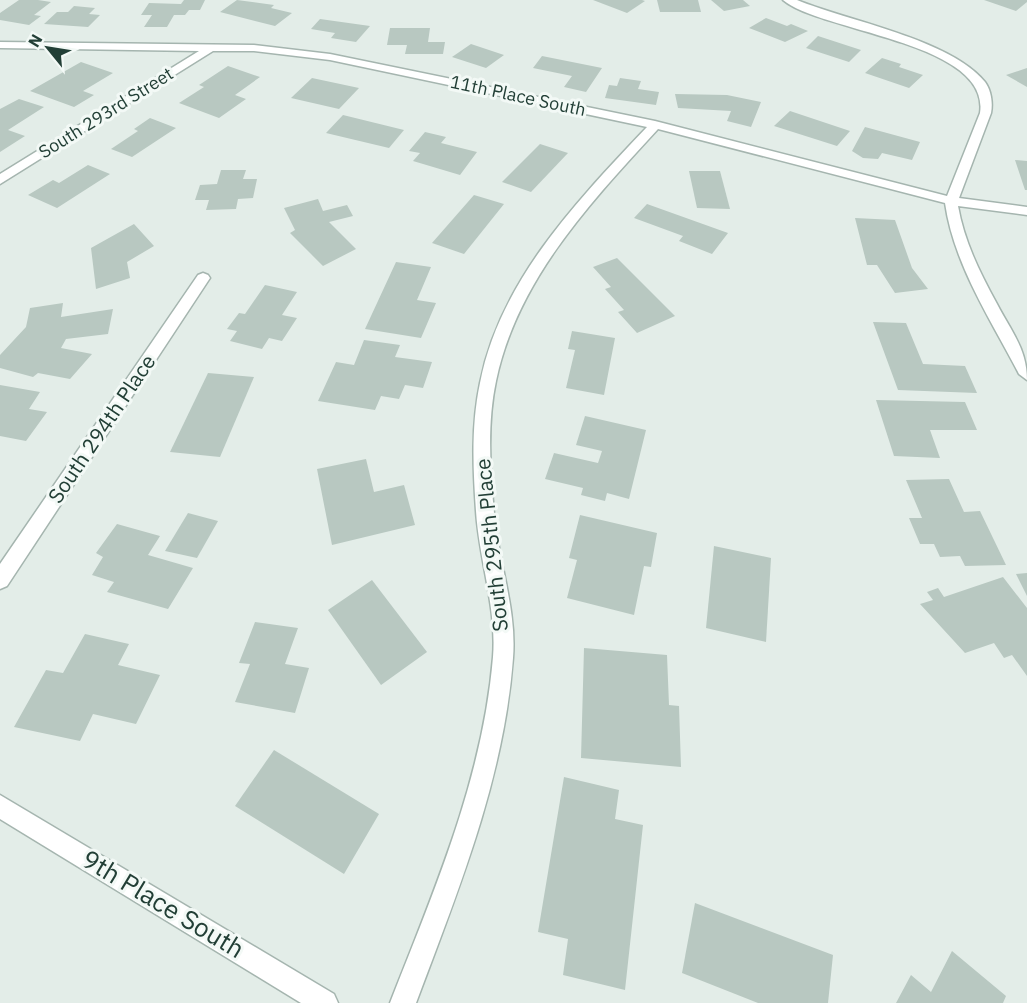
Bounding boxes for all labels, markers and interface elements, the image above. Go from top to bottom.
north arrow [18,18,78,78]
text: N [23,30,47,51]
street label: South 293rd Street [34,62,177,163]
street label: 11th Place South [448,70,588,121]
street label: South 294th Place [41,349,161,508]
street label: South 295th Place [468,457,514,633]
street label: 9th Place South [76,841,251,965]

